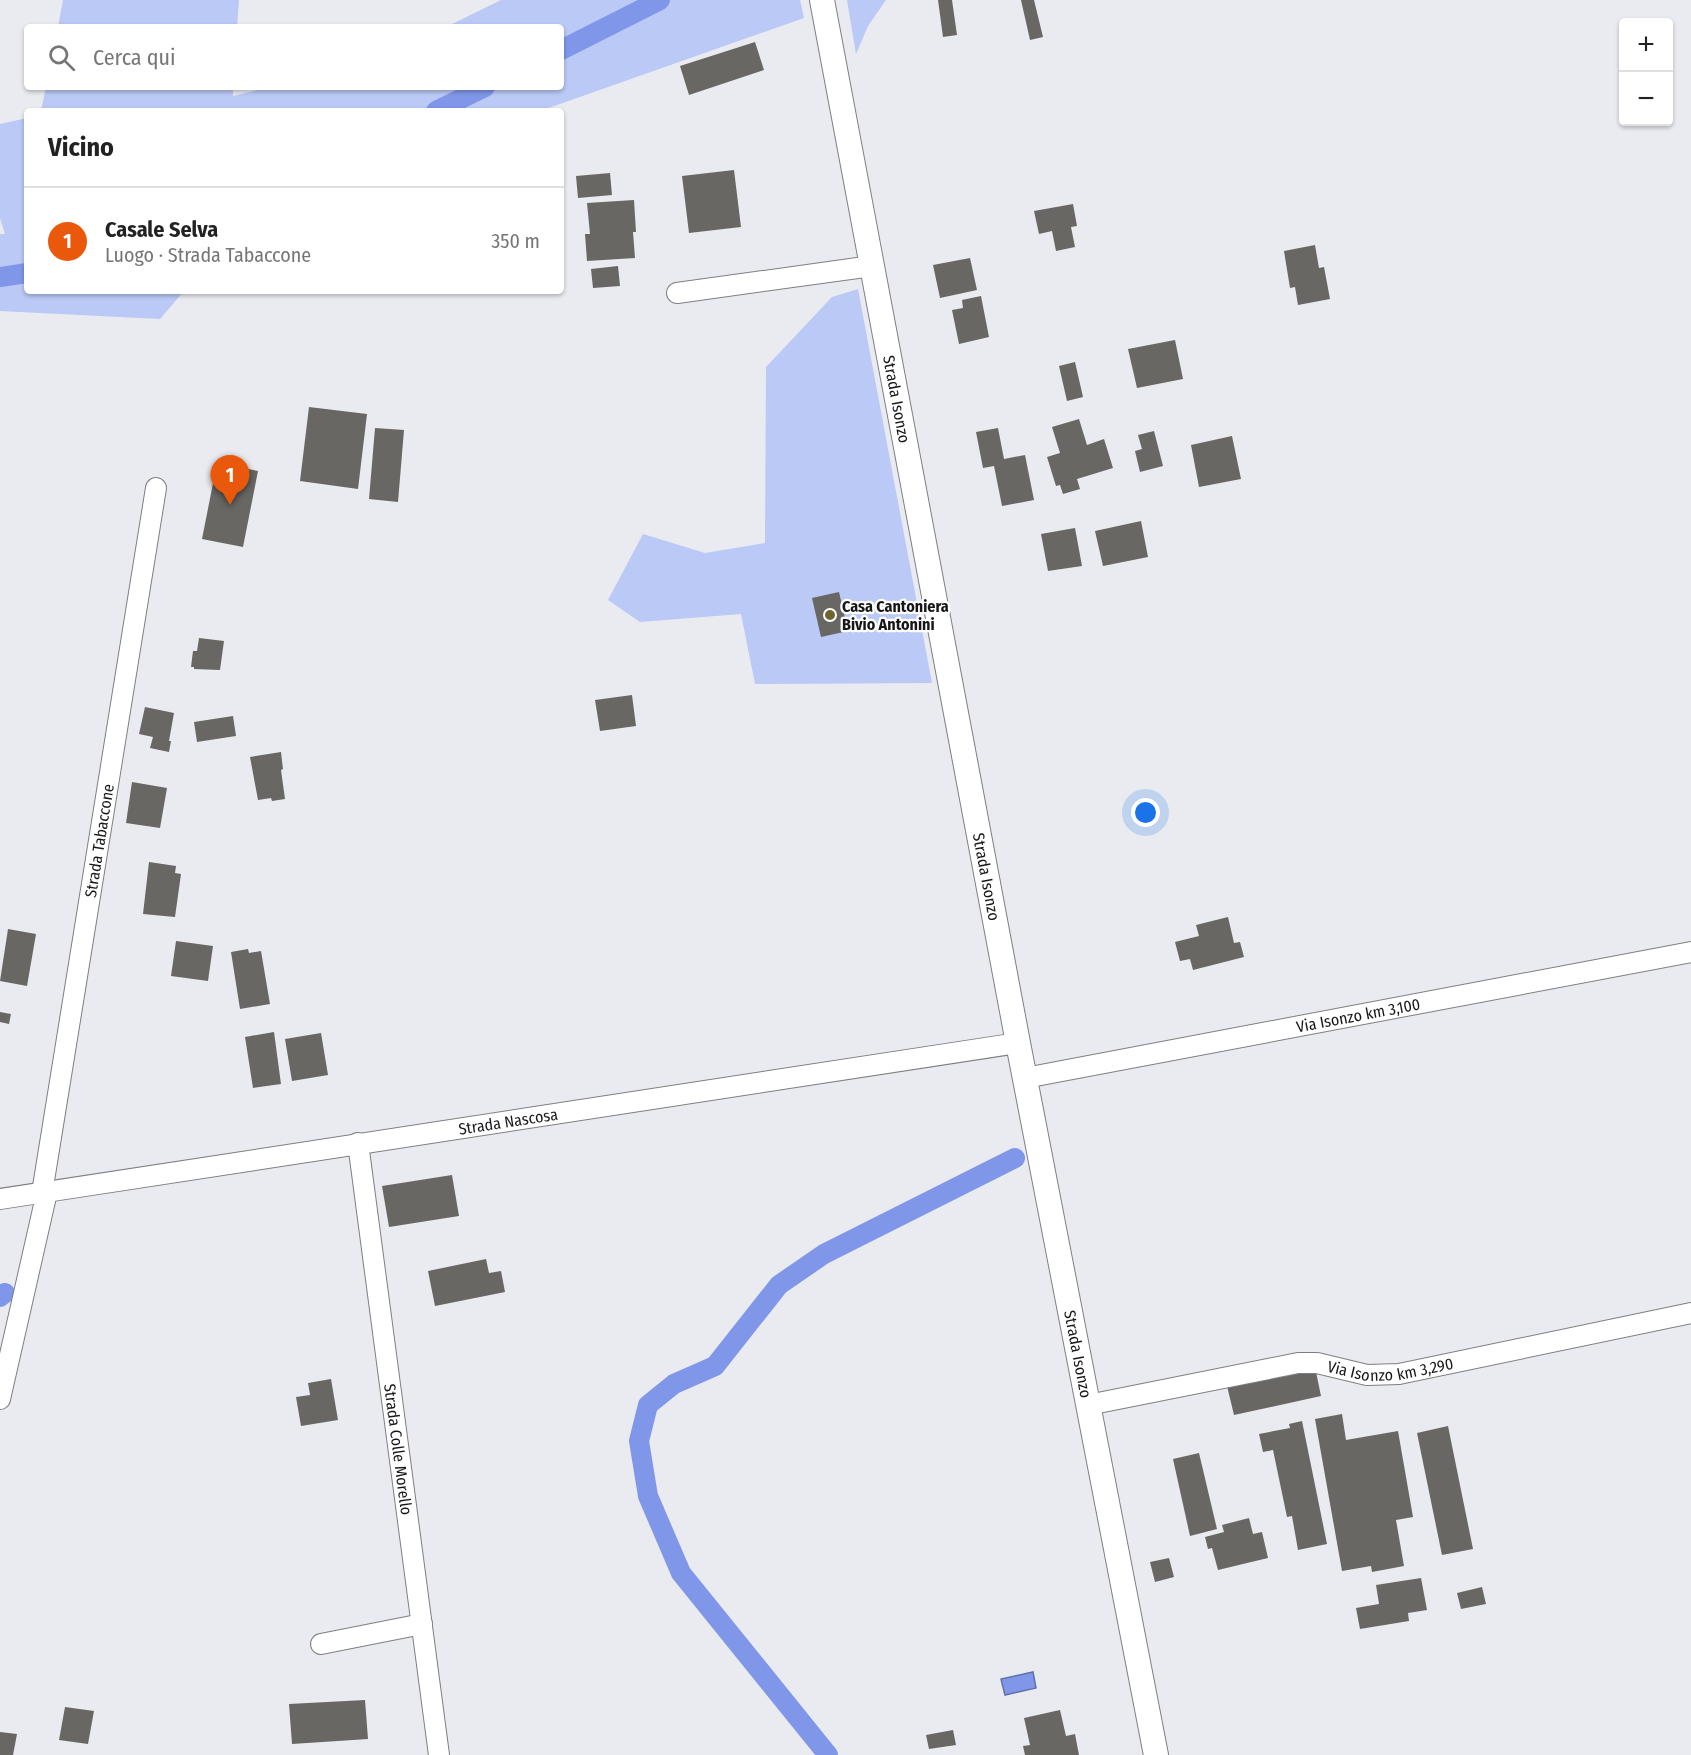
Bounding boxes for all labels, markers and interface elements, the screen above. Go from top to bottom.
map controls [1619,18,1673,126]
button: + [1619,18,1673,72]
search box [24,24,564,90]
icon: search [45,41,78,74]
text: Cerca qui [93,44,176,71]
button: − [1619,72,1673,126]
text: Vicino [48,132,114,163]
text: Casale Selva [105,216,218,243]
text: 1 [63,229,72,253]
text: 350 m [491,229,540,253]
text: Luogo · Strada Tabaccone [105,243,311,267]
street label: Strada Isonzo [879,354,914,445]
pin: 1 [210,456,250,505]
place label: Casa Cantoniera Bivio Antonini [842,597,949,634]
marker: Casa Cantoniera Bivio Antonini [823,608,837,622]
street label: Strada Tabaccone [81,782,118,899]
your location [1131,798,1160,827]
street label: Strada Isonzo [969,831,1004,922]
street label: Via Isonzo km 3,100 [1295,994,1422,1036]
street label: Strada Nascosa [457,1105,559,1139]
street label: Strada Isonzo [1060,1309,1096,1399]
street label: Via Isonzo km 3,290 [1326,1354,1455,1385]
street label: Strada Colle Morello [380,1383,416,1516]

